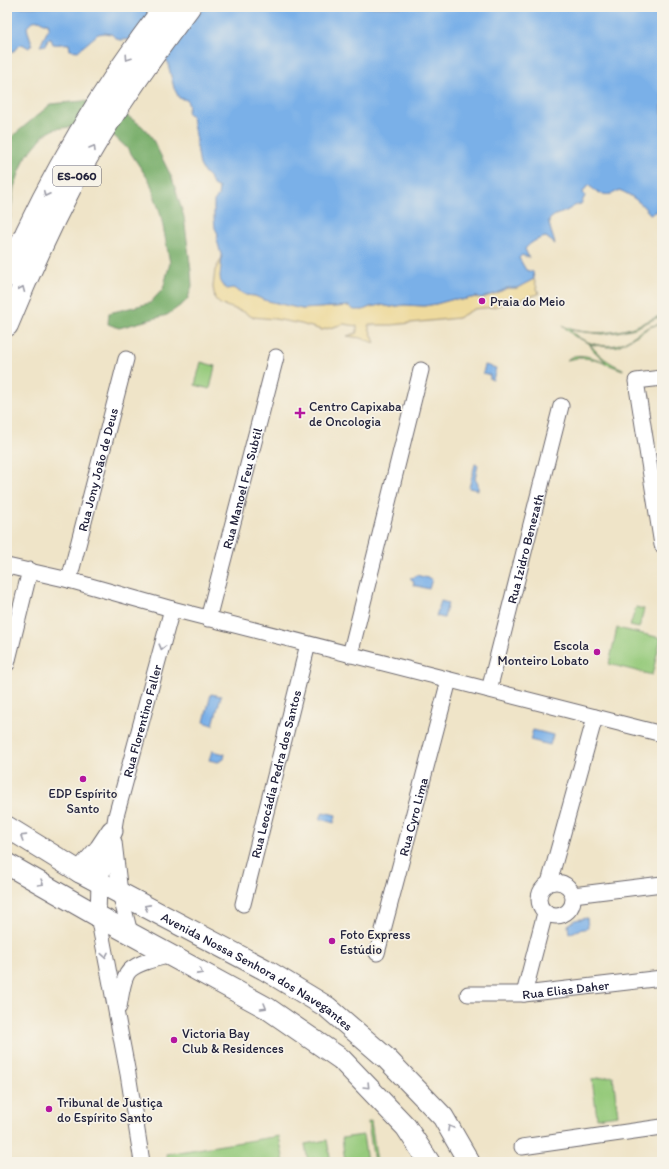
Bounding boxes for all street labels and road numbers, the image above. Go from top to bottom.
road number: ES-060 [53,166,101,186]
street label: Rua Jony João de Deus [74,406,121,533]
street label: Rua Manoel Feu Subtil [219,426,265,550]
street label: Rua Izidro Benezath [504,492,546,605]
street label: Rua Florentino Faller [119,663,164,779]
street label: Rua Leocádia Pedra dos Santos [247,688,304,860]
street label: Rua Cyro Lima [395,775,431,858]
street label: Avenida Nossa Senhora dos Navegantes [159,909,356,1034]
street label: Rua Elias Daher [521,977,611,1002]

